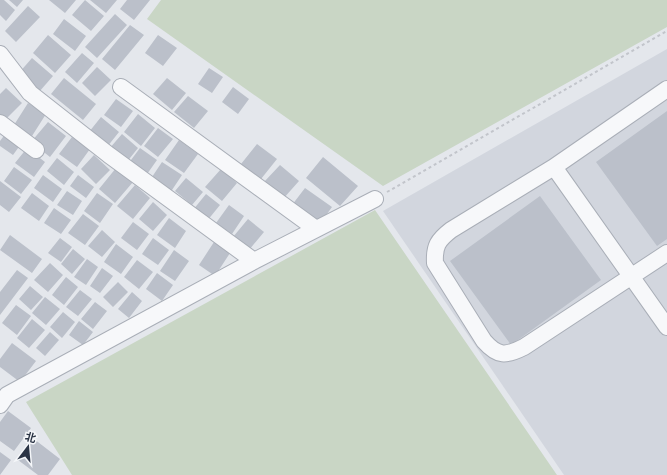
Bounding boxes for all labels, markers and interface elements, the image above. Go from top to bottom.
north arrow [8,427,48,467]
text: 北 [24,430,38,446]

